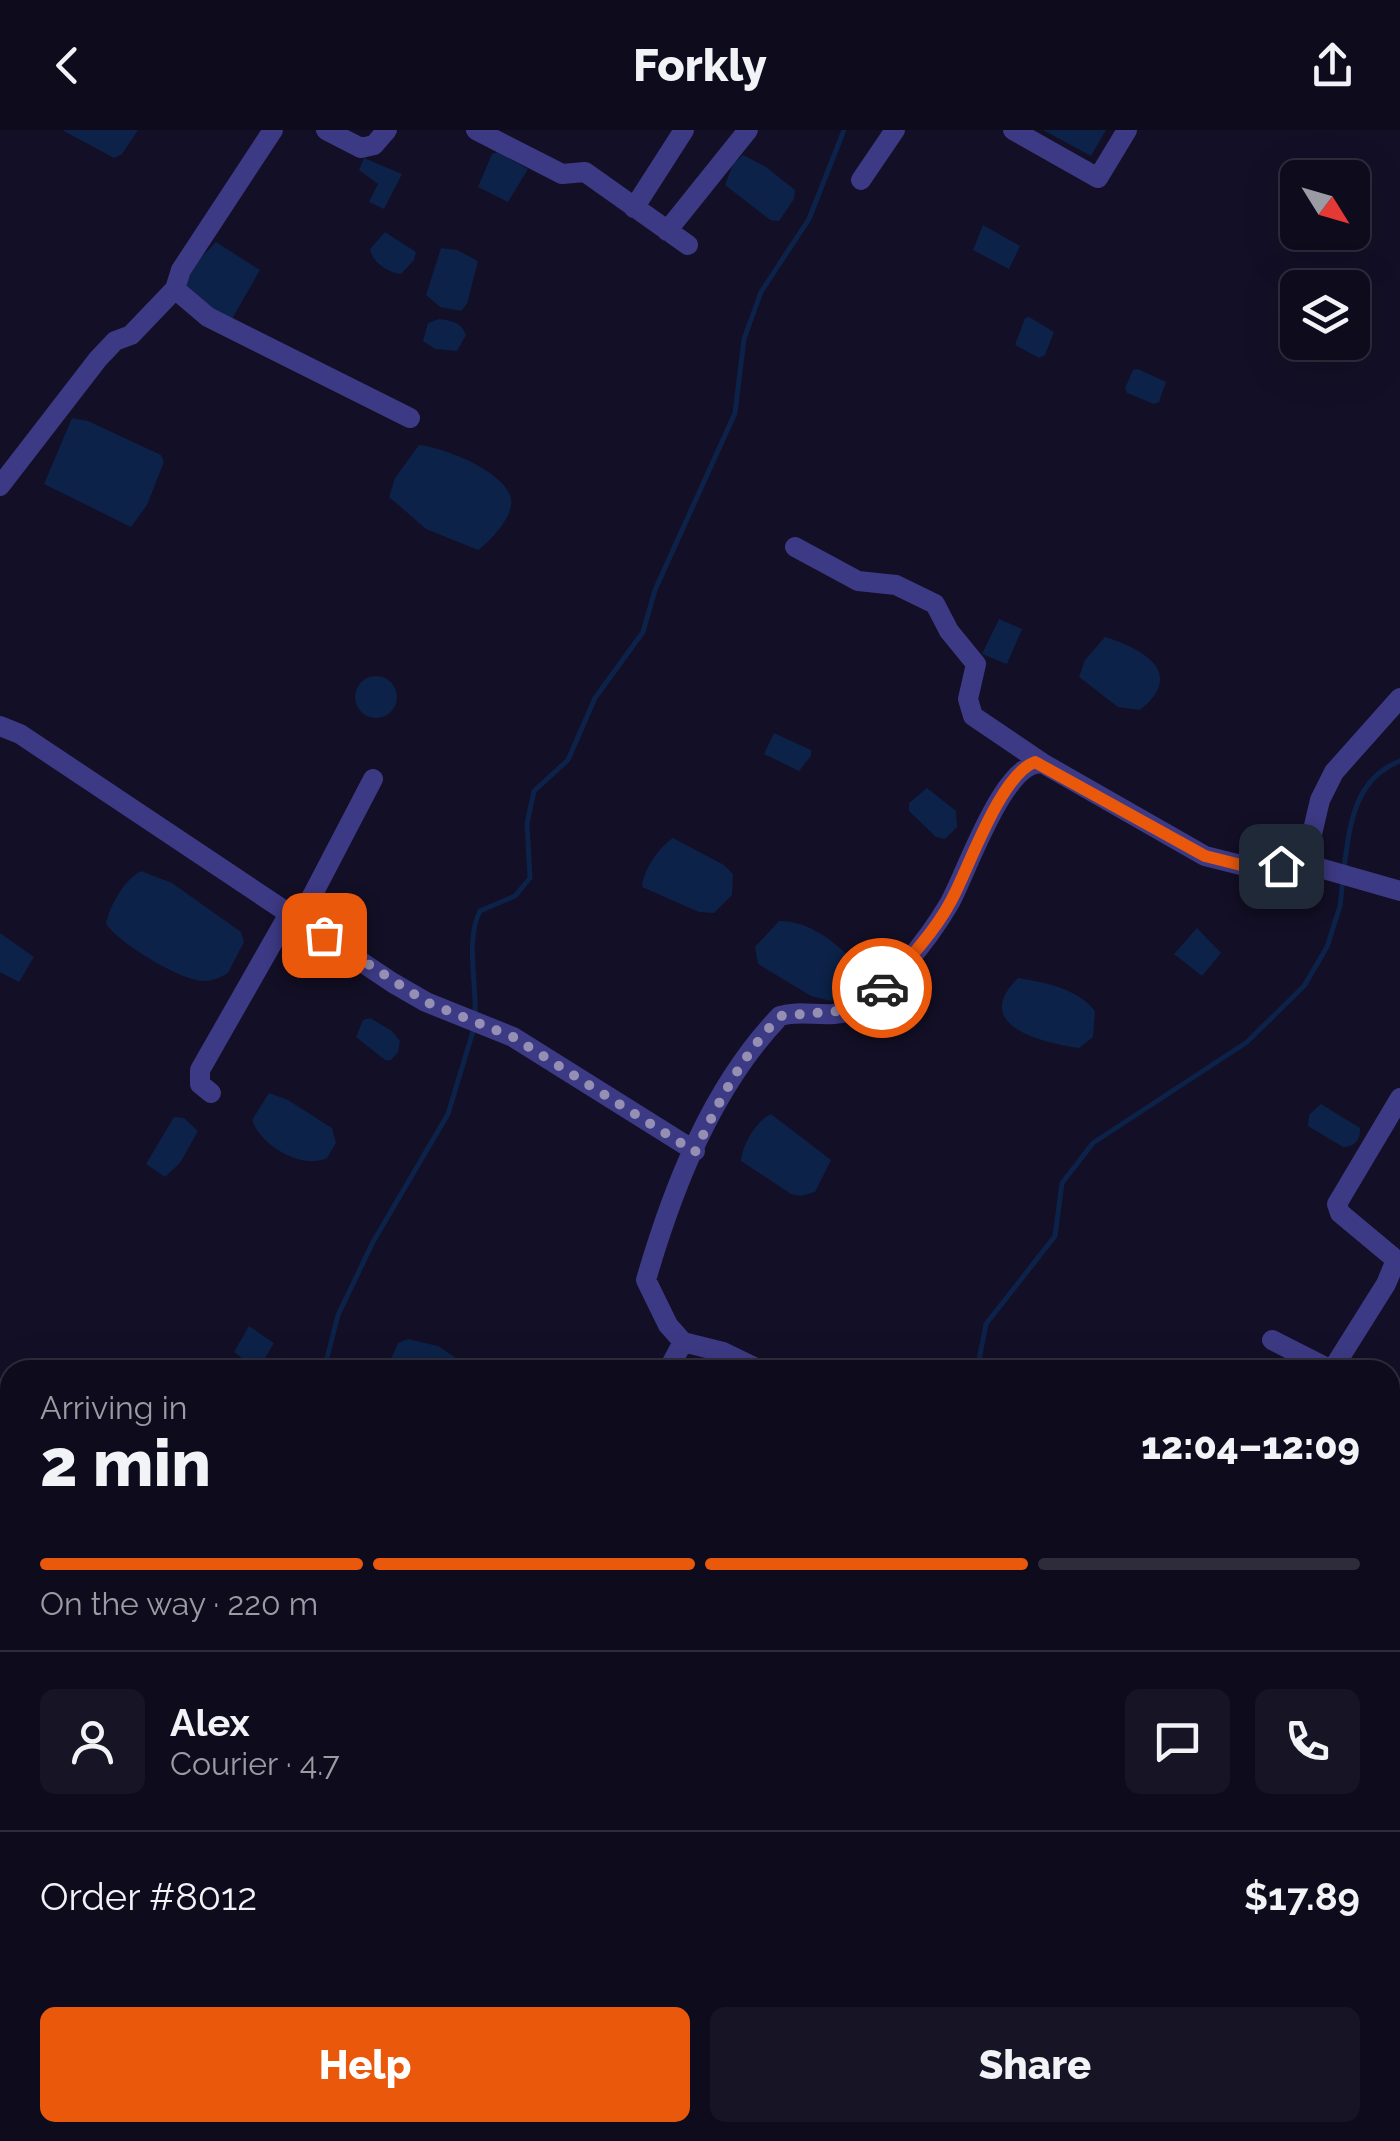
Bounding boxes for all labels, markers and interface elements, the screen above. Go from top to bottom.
icon: back [40,38,95,93]
icon: share [1305,38,1360,93]
text: Forkly [633,39,767,92]
north arrow [1280,160,1370,250]
map controls [1280,160,1370,360]
button: layers [1280,270,1370,360]
pin [1239,824,1324,909]
icon: home [1254,839,1309,894]
pin [282,893,367,978]
icon: bag [297,908,352,963]
courier [832,938,932,1038]
icon: car [855,961,910,1016]
text: Arriving in [40,1389,187,1426]
text: 12:04–12:09 [1141,1423,1360,1468]
text: 2 min [40,1425,211,1501]
text: On the way · 220 m [40,1585,318,1622]
button: person [40,1689,145,1794]
button: chat [1125,1689,1230,1794]
button: phone [1255,1689,1360,1794]
text: Alex [170,1700,250,1745]
text: Courier · 4.7 [170,1745,340,1782]
text: Order #8012 [40,1874,257,1919]
text: $17.89 [1244,1874,1360,1919]
button: Help [40,2007,690,2122]
button: Share [710,2007,1360,2122]

